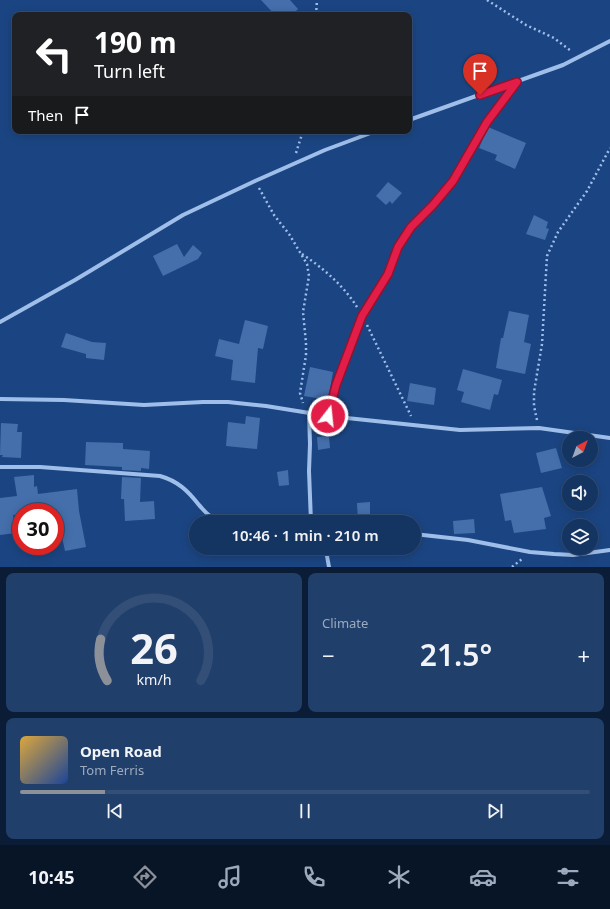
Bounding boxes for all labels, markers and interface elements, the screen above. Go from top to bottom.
text: 190 m [94,23,177,61]
icon: left [28,28,80,80]
pin [463,54,497,95]
text: Turn left [94,59,165,83]
icon: arrive [469,60,491,82]
icon: arrive [71,104,93,126]
text: Then [28,105,63,125]
position arrow [307,395,349,437]
north arrow [562,431,598,467]
map controls [562,431,598,555]
button: sound [562,475,598,511]
speed limit sign: 30 [12,503,64,555]
button: layers [562,519,598,555]
text: 10:46 · 1 min · 210 m [231,525,379,545]
text: Climate [322,614,368,632]
text: 26 [130,619,178,675]
text: 21.5° [420,634,492,675]
text: − [322,640,335,670]
text: + [577,640,590,670]
text: km/h [136,669,172,688]
text: Open Road [80,741,162,761]
text: Tom Ferris [80,761,144,779]
icon: previous [104,800,126,822]
icon: pause [294,800,316,822]
icon: next [484,800,506,822]
icon: directions [131,863,159,891]
icon: music [216,863,244,891]
icon: phone [300,863,328,891]
icon: climate [385,863,413,891]
icon: car [469,863,497,891]
icon: filters [554,863,582,891]
text: 10:45 [28,865,75,889]

